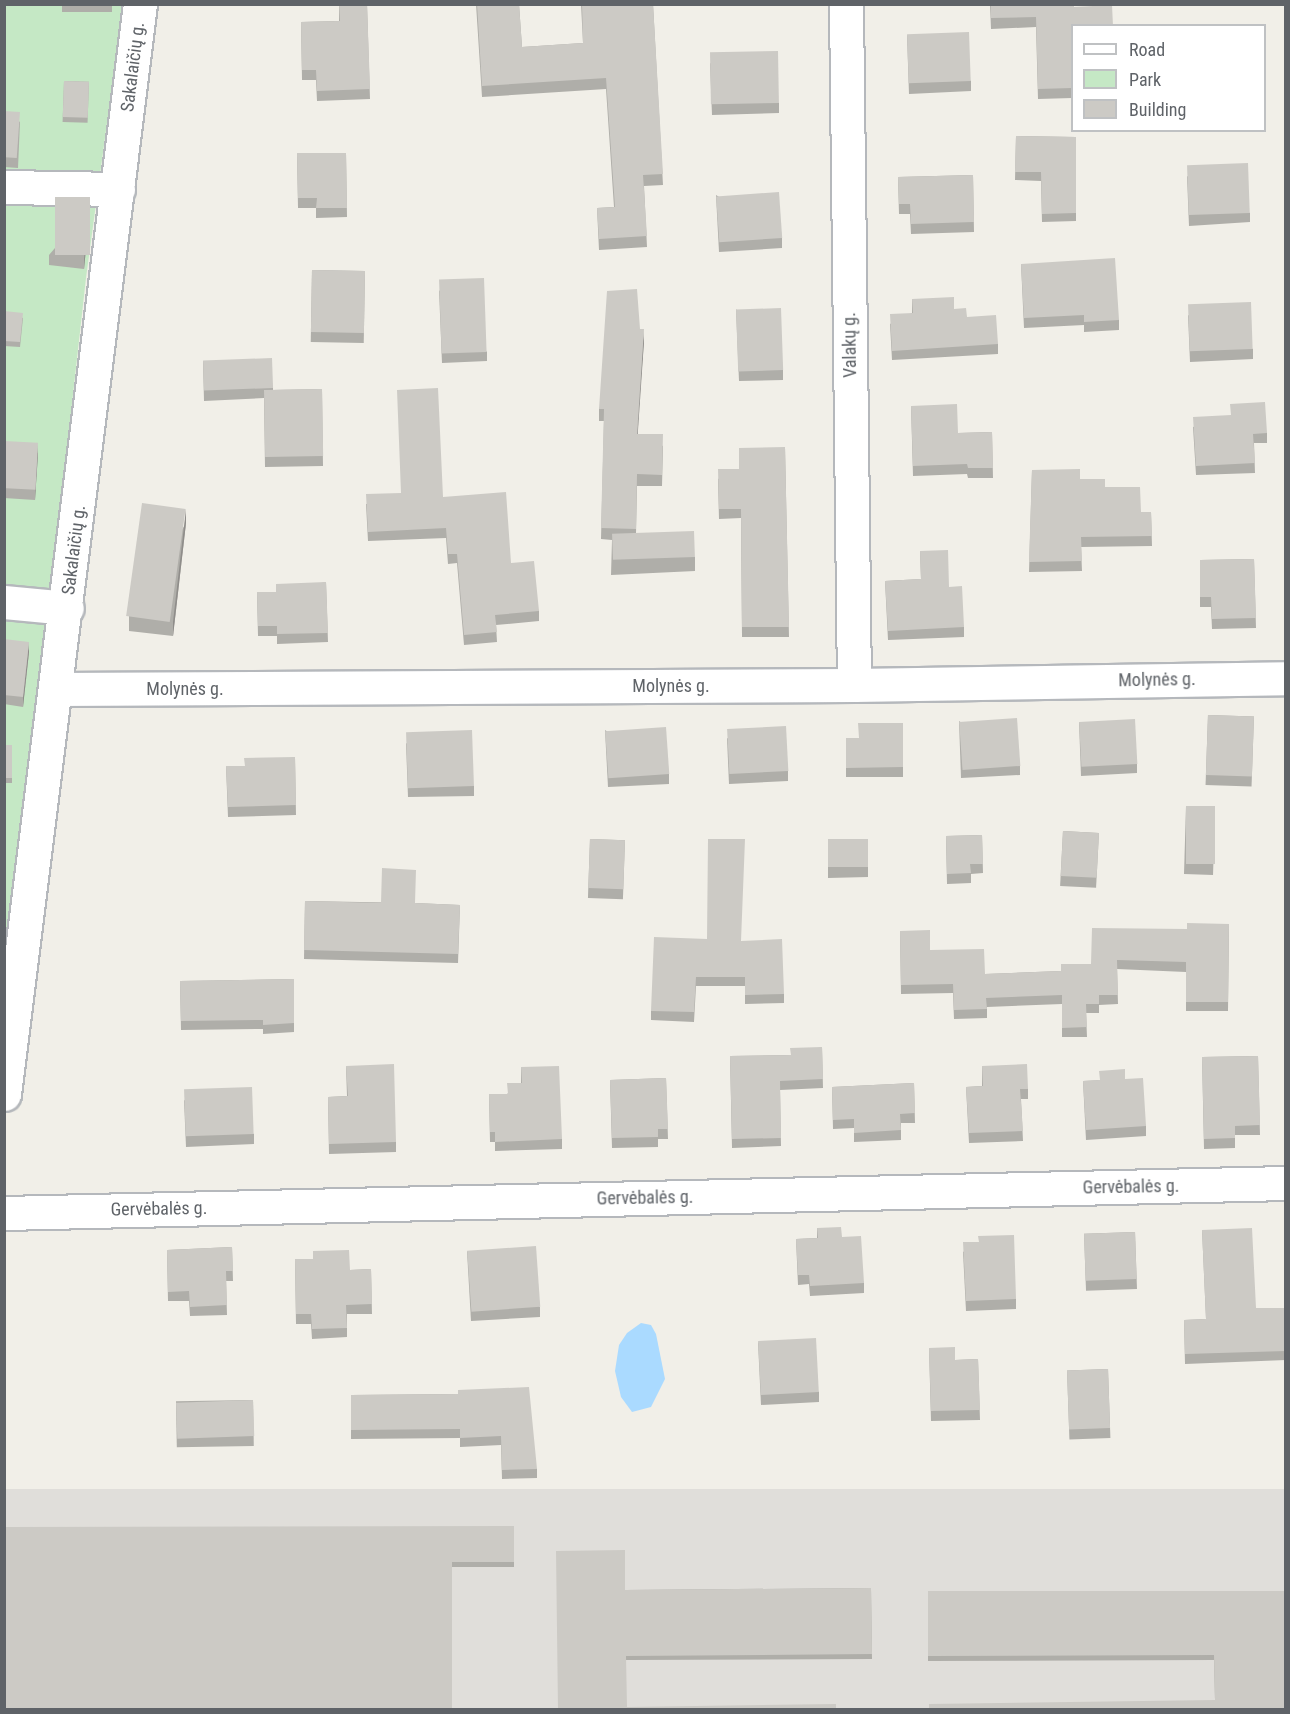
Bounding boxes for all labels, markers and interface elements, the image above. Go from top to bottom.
street label: Sakalaičių g. [117,21,149,113]
legend [1071,24,1266,132]
text: Road [1129,39,1165,60]
text: Park [1129,69,1161,90]
text: Building [1129,99,1186,120]
street label: Valakų g. [839,312,861,378]
street label: Sakalaičių g. [58,504,90,596]
street label: Molynės g. [1118,669,1196,691]
street label: Molynės g. [632,675,710,697]
street label: Molynės g. [146,678,224,700]
street label: Gervėbalės g. [1082,1175,1180,1199]
street label: Gervėbalės g. [596,1186,694,1210]
street label: Gervėbalės g. [110,1197,208,1221]

